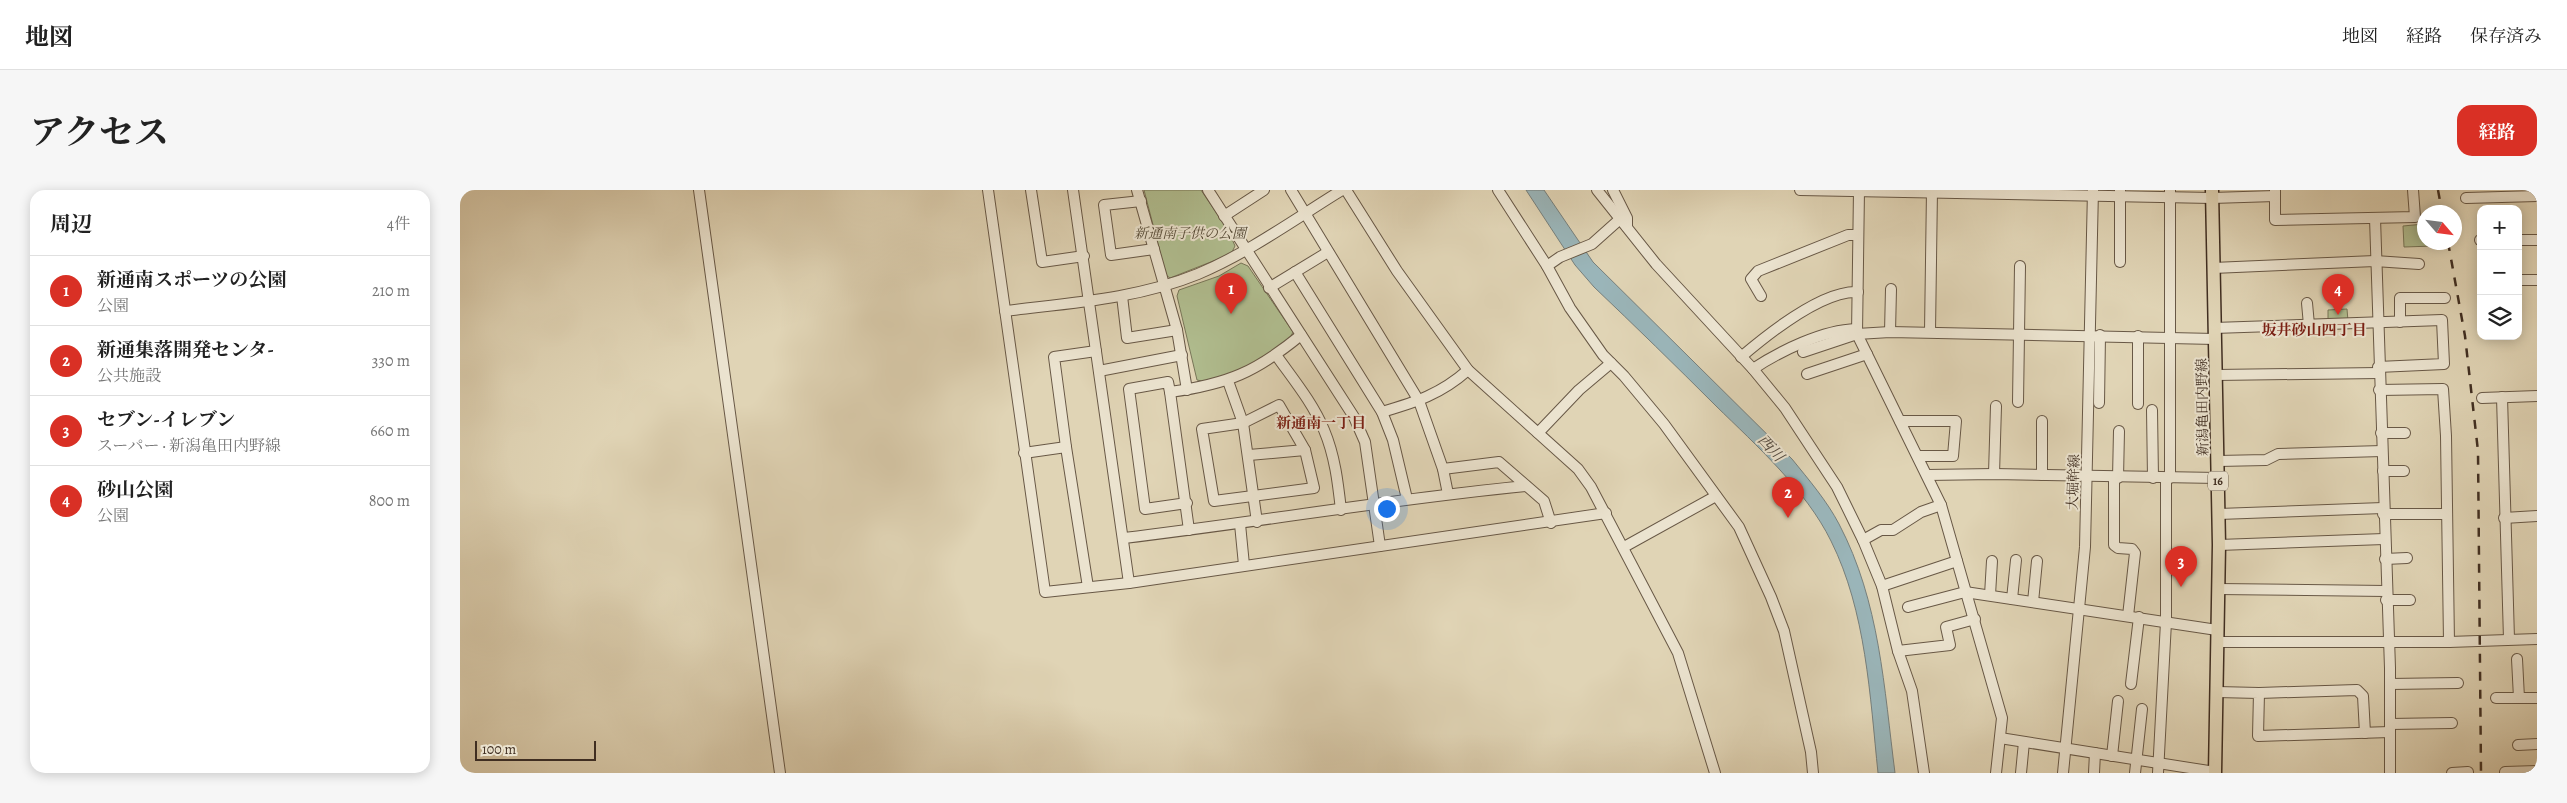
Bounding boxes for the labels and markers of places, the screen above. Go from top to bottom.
pin: 1 [1215,273,1247,314]
pin: 4 [2322,274,2354,315]
pin: 2 [1772,477,1804,518]
pin: 3 [2165,546,2197,587]

